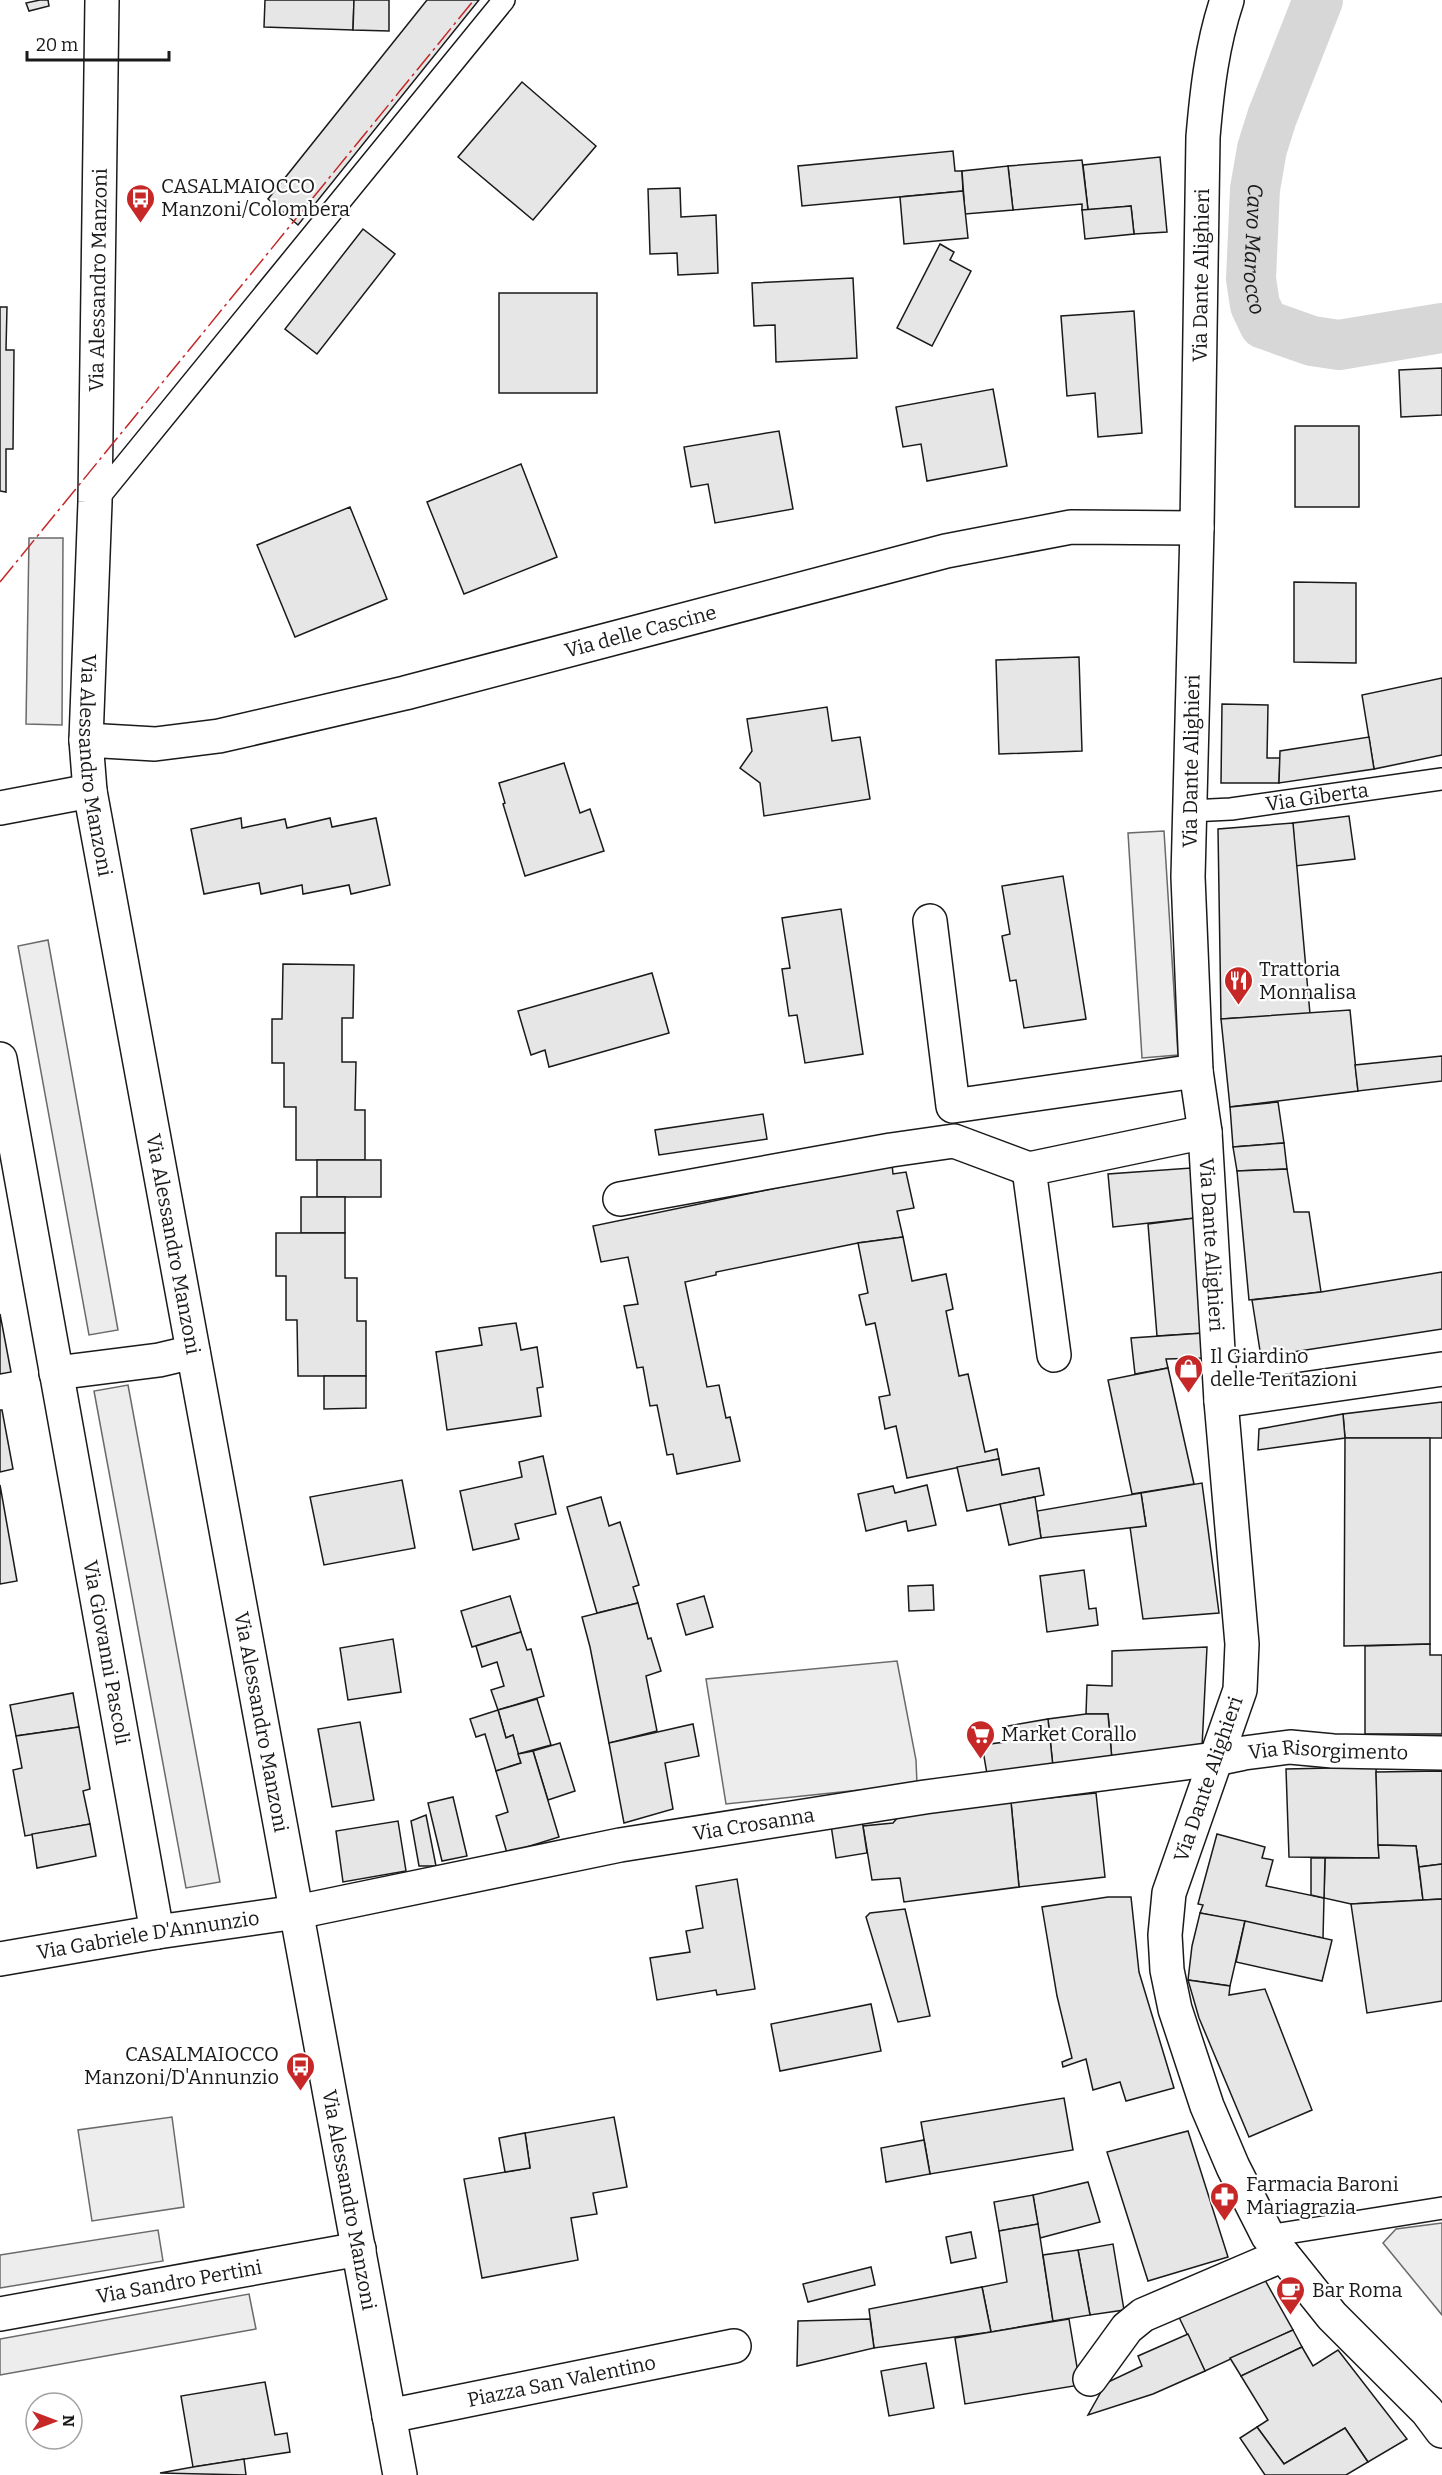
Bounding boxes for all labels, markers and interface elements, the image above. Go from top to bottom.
scale bar [27,24,170,62]
text: 20 m [36,34,78,56]
street label: Via Alessandro Manzoni [84,168,112,392]
place label: CASALMAIOCCO Manzoni/Colombera [161,174,350,221]
bus stop icon: CASALMAIOCCO Manzoni/Colombera [124,182,156,224]
water label: Cavo Marocco [1238,183,1271,319]
street label: Via Dante Alighieri [1188,188,1214,362]
street label: Via delle Cascine [562,600,719,663]
street label: Via Alessandro Manzoni [74,654,117,878]
street label: Via Dante Alighieri [1177,674,1205,848]
street label: Via Giberta [1264,778,1370,816]
place label: Trattoria Monnalisa [1259,957,1357,1004]
restaurant icon: Trattoria Monnalisa [1222,964,1254,1006]
street label: Via Alessandro Manzoni [141,1132,205,1356]
street label: Via Dante Alighieri [1195,1157,1229,1332]
place label: Il Giardino delle Tentazioni [1210,1344,1357,1391]
shop icon: Il Giardino delle Tentazioni [1173,1352,1205,1394]
street label: Via Giovanni Pascoli [78,1558,135,1747]
street label: Via Alessandro Manzoni [229,1610,293,1834]
street label: Via Dante Alighieri [1168,1693,1248,1865]
supermarket icon: Market Corallo [964,1718,996,1760]
place label: Market Corallo [1001,1722,1137,1746]
street label: Via Risorgimento [1247,1734,1408,1764]
street label: Via Crosanna [691,1803,816,1845]
street label: Via Gabriele D'Annunzio [35,1906,261,1964]
place label: CASALMAIOCCO Manzoni/D'Annunzio [84,2042,279,2089]
bus stop icon: CASALMAIOCCO Manzoni/D'Annunzio [284,2050,316,2092]
street label: Via Alessandro Manzoni [317,2088,381,2312]
place label: Farmacia Baroni Mariagrazia [1246,2172,1399,2219]
pharmacy icon: Farmacia Baroni Mariagrazia [1209,2180,1241,2222]
street label: Via Sandro Pertini [94,2255,264,2308]
cafe icon: Bar Roma [1275,2274,1307,2316]
place label: Bar Roma [1312,2278,1403,2302]
street label: Piazza San Valentino [465,2350,658,2412]
north arrow [24,2391,84,2451]
text: N [59,2415,78,2427]

